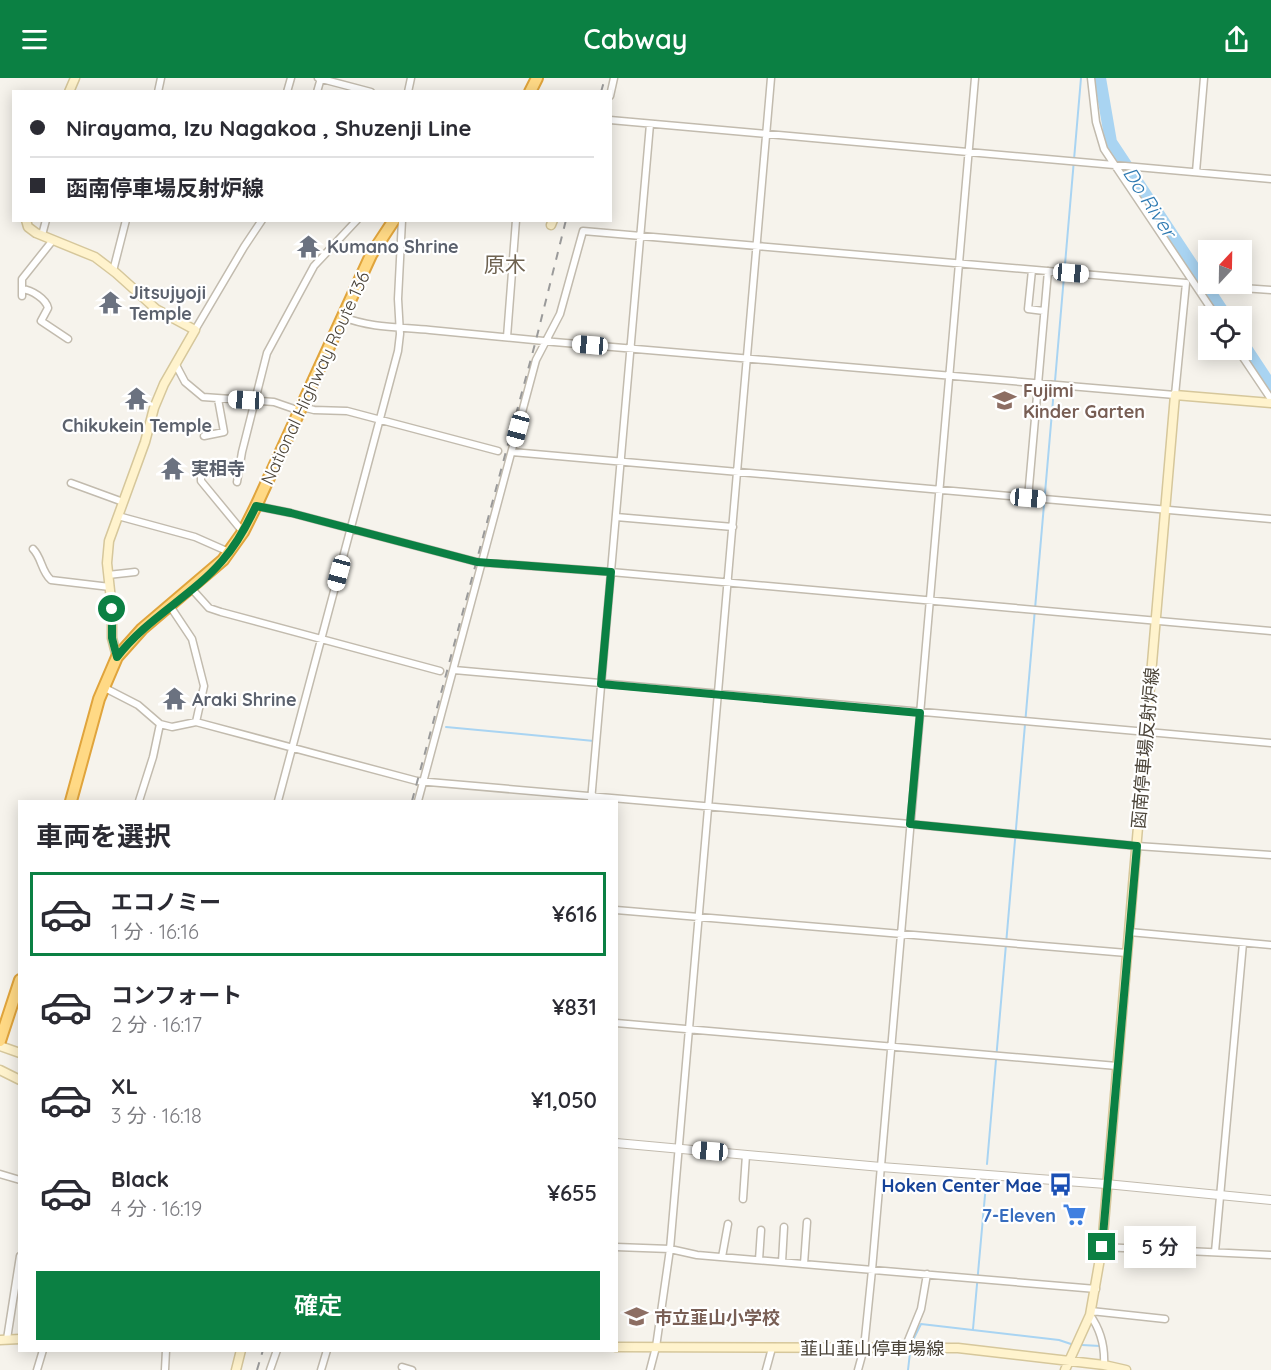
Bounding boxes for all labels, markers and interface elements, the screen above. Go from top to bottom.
text: Cabway [584,22,687,56]
icon: menu [18,23,51,56]
icon: share [1220,23,1253,56]
text: Nirayama, Izu Nagakoa , Shuzenji Line [66,114,471,142]
water label: Do River [1118,162,1183,244]
text: 函南停車場反射炉線 [66,174,264,202]
temple icon: Kumano Shrine [296,233,322,259]
place label: Kumano Shrine [327,235,459,258]
north arrow [1198,240,1252,294]
map controls [1198,240,1252,360]
district label: 原木 [484,251,526,277]
car [1052,262,1090,284]
street label: National Highway Route 136 [255,267,375,488]
place label: Jitsujyoji Temple [129,281,206,325]
temple icon: Jitsujyoji Temple [98,289,124,315]
button: locate [1198,306,1252,360]
car [571,334,609,356]
place label: Fujimi Kinder Garten [1023,379,1145,423]
temple icon: Chikukein Temple [124,386,150,412]
school or university icon: Fujimi Kinder Garten [992,387,1018,413]
car [228,390,264,410]
car [505,409,531,449]
place label: Chikukein Temple [62,414,212,437]
temple icon: 実相寺 [160,455,186,481]
place label: 実相寺 [191,457,245,480]
car [1009,487,1047,509]
car [326,553,352,593]
route start [98,595,125,622]
street label: 函南停車場反射炉線 [1126,666,1164,830]
temple icon: Araki Shrine [161,686,187,712]
place label: Araki Shrine [192,688,297,711]
text: 車両を選択 [36,819,171,853]
icon: car [39,887,93,941]
text: エコノミー [111,888,221,916]
text: ¥616 [552,900,597,928]
text: 1 分 · 16:16 [111,919,199,944]
icon: car [39,980,93,1034]
text: コンフォート [111,981,242,1009]
text: ¥831 [552,993,597,1021]
text: 2 分 · 16:17 [111,1012,202,1037]
text: XL [111,1072,138,1100]
icon: car [39,1073,93,1127]
text: ¥1,050 [531,1086,597,1114]
text: 3 分 · 16:18 [111,1103,202,1128]
car [691,1140,729,1162]
text: Black [111,1165,169,1193]
icon: car [39,1166,93,1220]
bus stop icon: Hoken Center Mae [1047,1172,1073,1198]
place label: Hoken Center Mae [882,1174,1042,1197]
text: ¥655 [547,1179,597,1207]
text: 4 分 · 16:19 [111,1196,202,1221]
supermarket icon: 7-Eleven [1061,1202,1087,1228]
place label: 7-Eleven [982,1204,1056,1227]
callout: 5 分 [1123,1226,1195,1268]
route end [1088,1233,1115,1260]
text: 5 分 [1142,1234,1178,1259]
button: 確定 [36,1271,600,1340]
school or university icon: 市立韮山小学校 [623,1304,649,1330]
place label: 市立韮山小学校 [654,1306,780,1329]
street label: 韮山韮山停車場線 [800,1337,944,1360]

